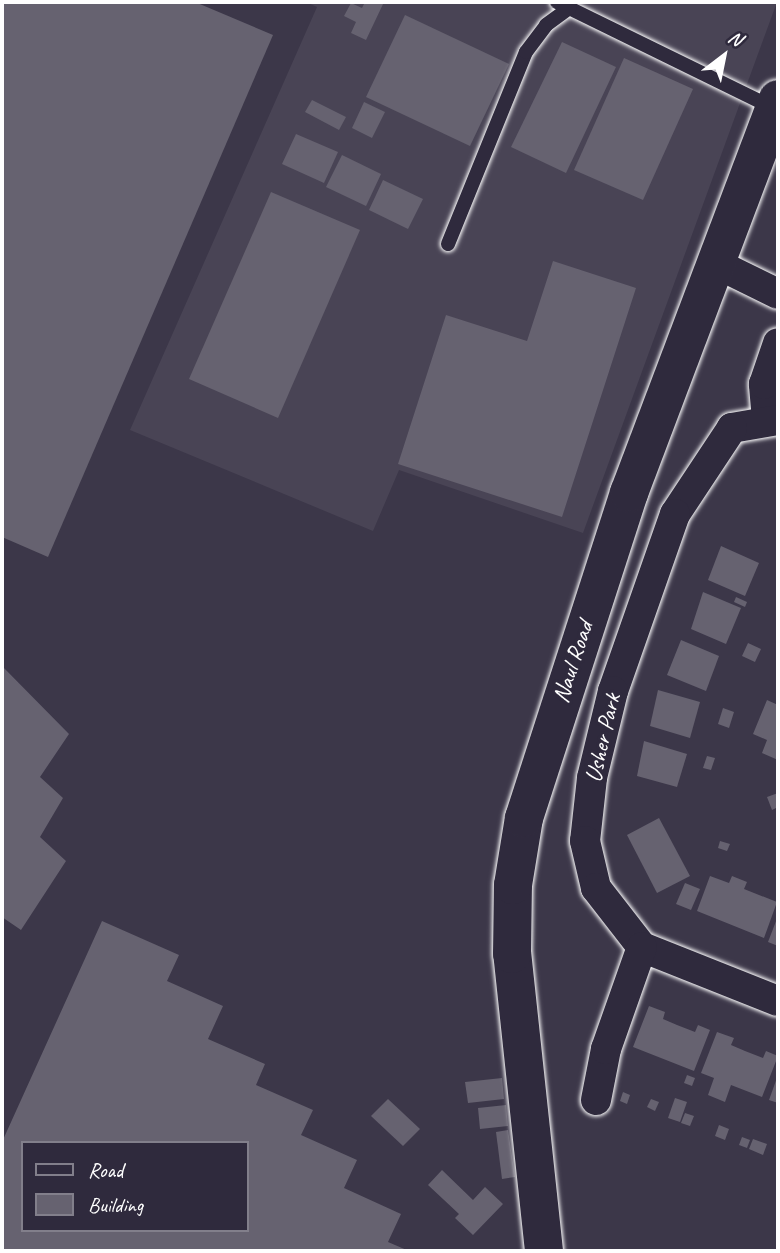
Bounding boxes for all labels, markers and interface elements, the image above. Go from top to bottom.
north arrow [689,21,759,91]
text: N [724,25,746,51]
street label: Naul Road [546,618,600,706]
street label: Usher Park [579,690,627,786]
legend [21,1141,248,1232]
text: Road [88,1157,123,1183]
text: Building [88,1192,143,1218]

